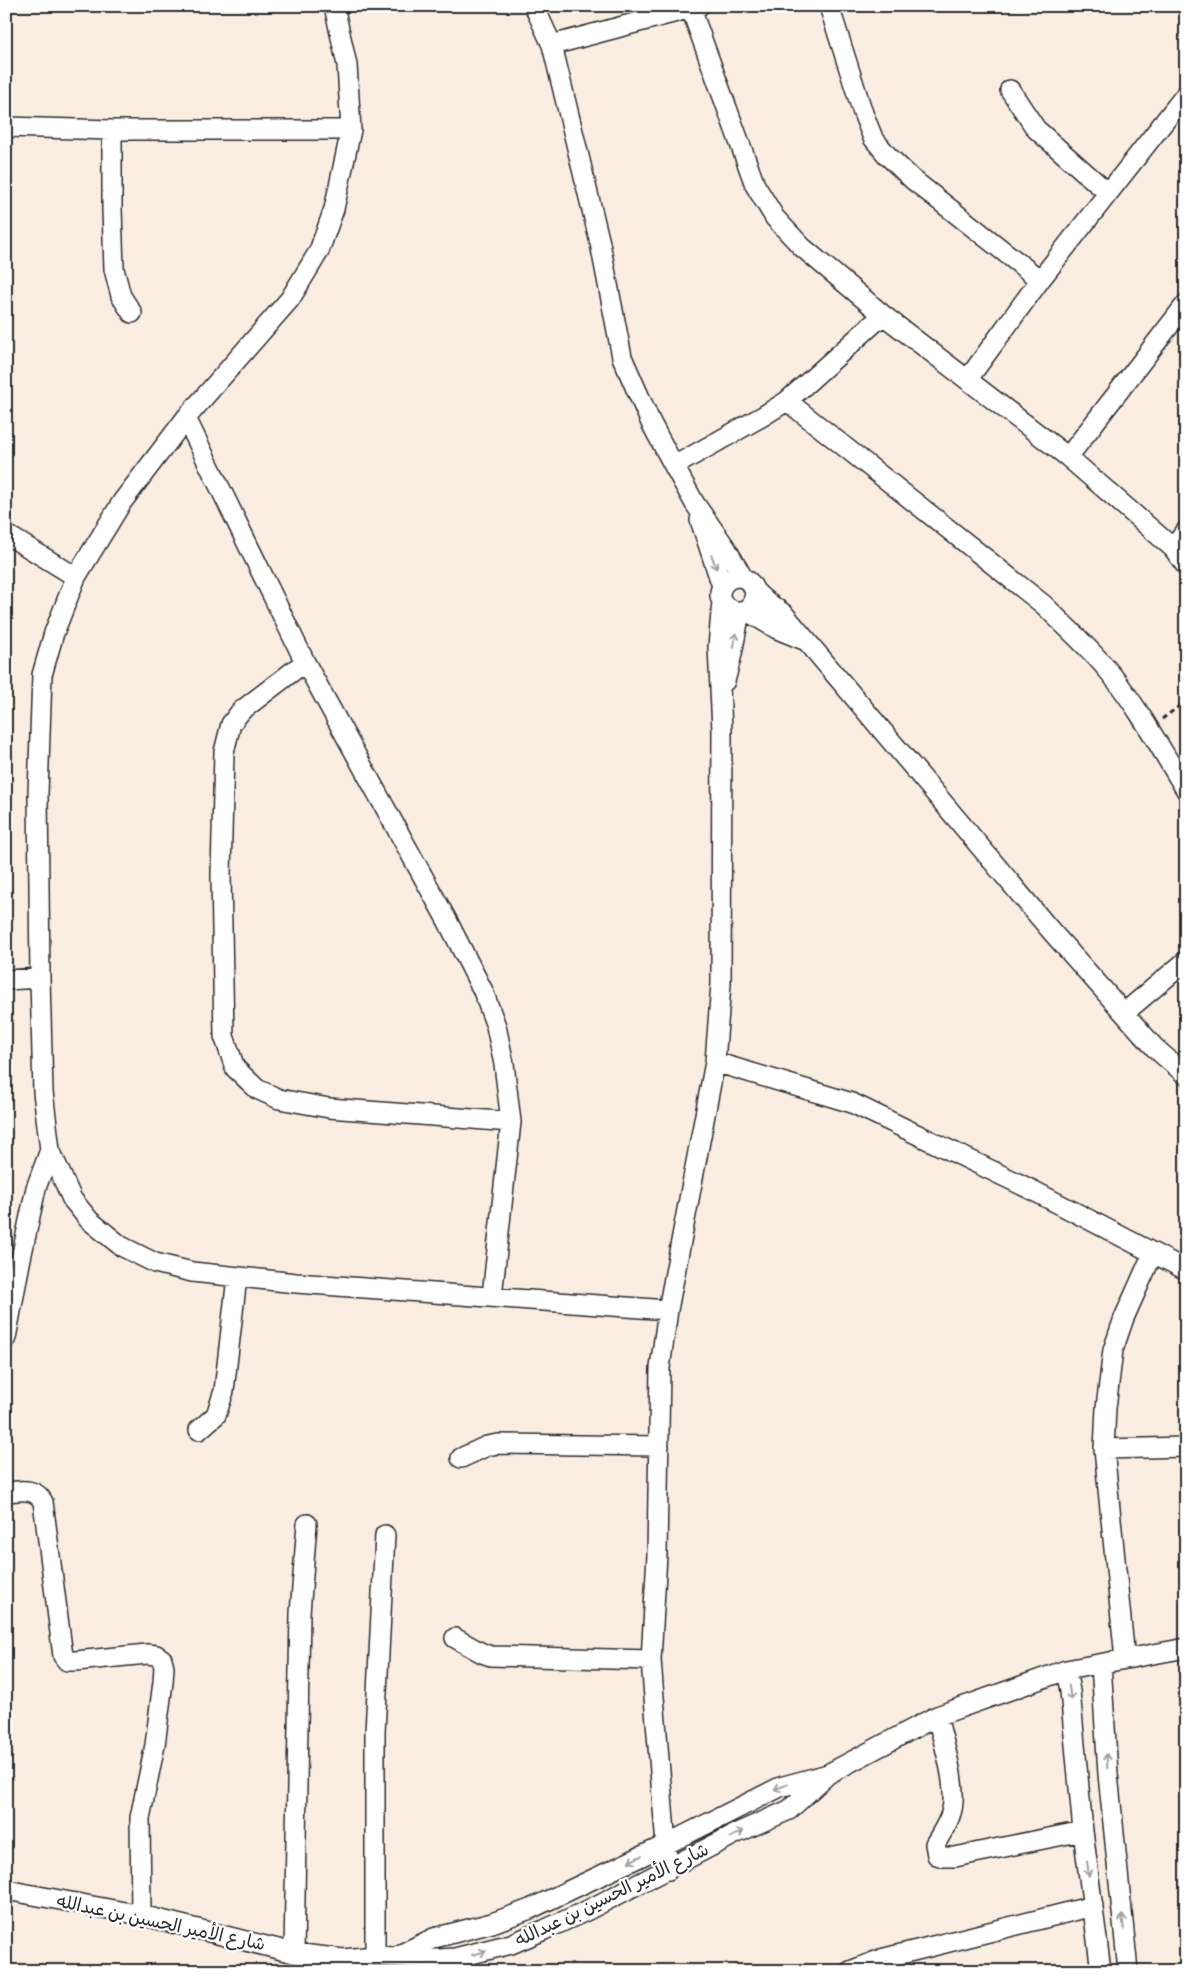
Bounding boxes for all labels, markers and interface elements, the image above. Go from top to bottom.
one-way arrow [710,554,719,569]
one-way arrow [730,632,740,648]
one-way arrow [1065,1684,1075,1700]
one-way arrow [1102,1753,1111,1769]
one-way arrow [774,1783,789,1792]
one-way arrow [729,1829,744,1838]
street label: شارع الأمير الحسين بن عبدالله [511,1837,713,1952]
one-way arrow [628,1855,643,1864]
one-way arrow [1083,1860,1093,1876]
street label: شارع الأمير الحسين بن عبدالله [55,1889,268,1956]
one-way arrow [1118,1915,1128,1931]
one-way arrow [470,1948,486,1957]

